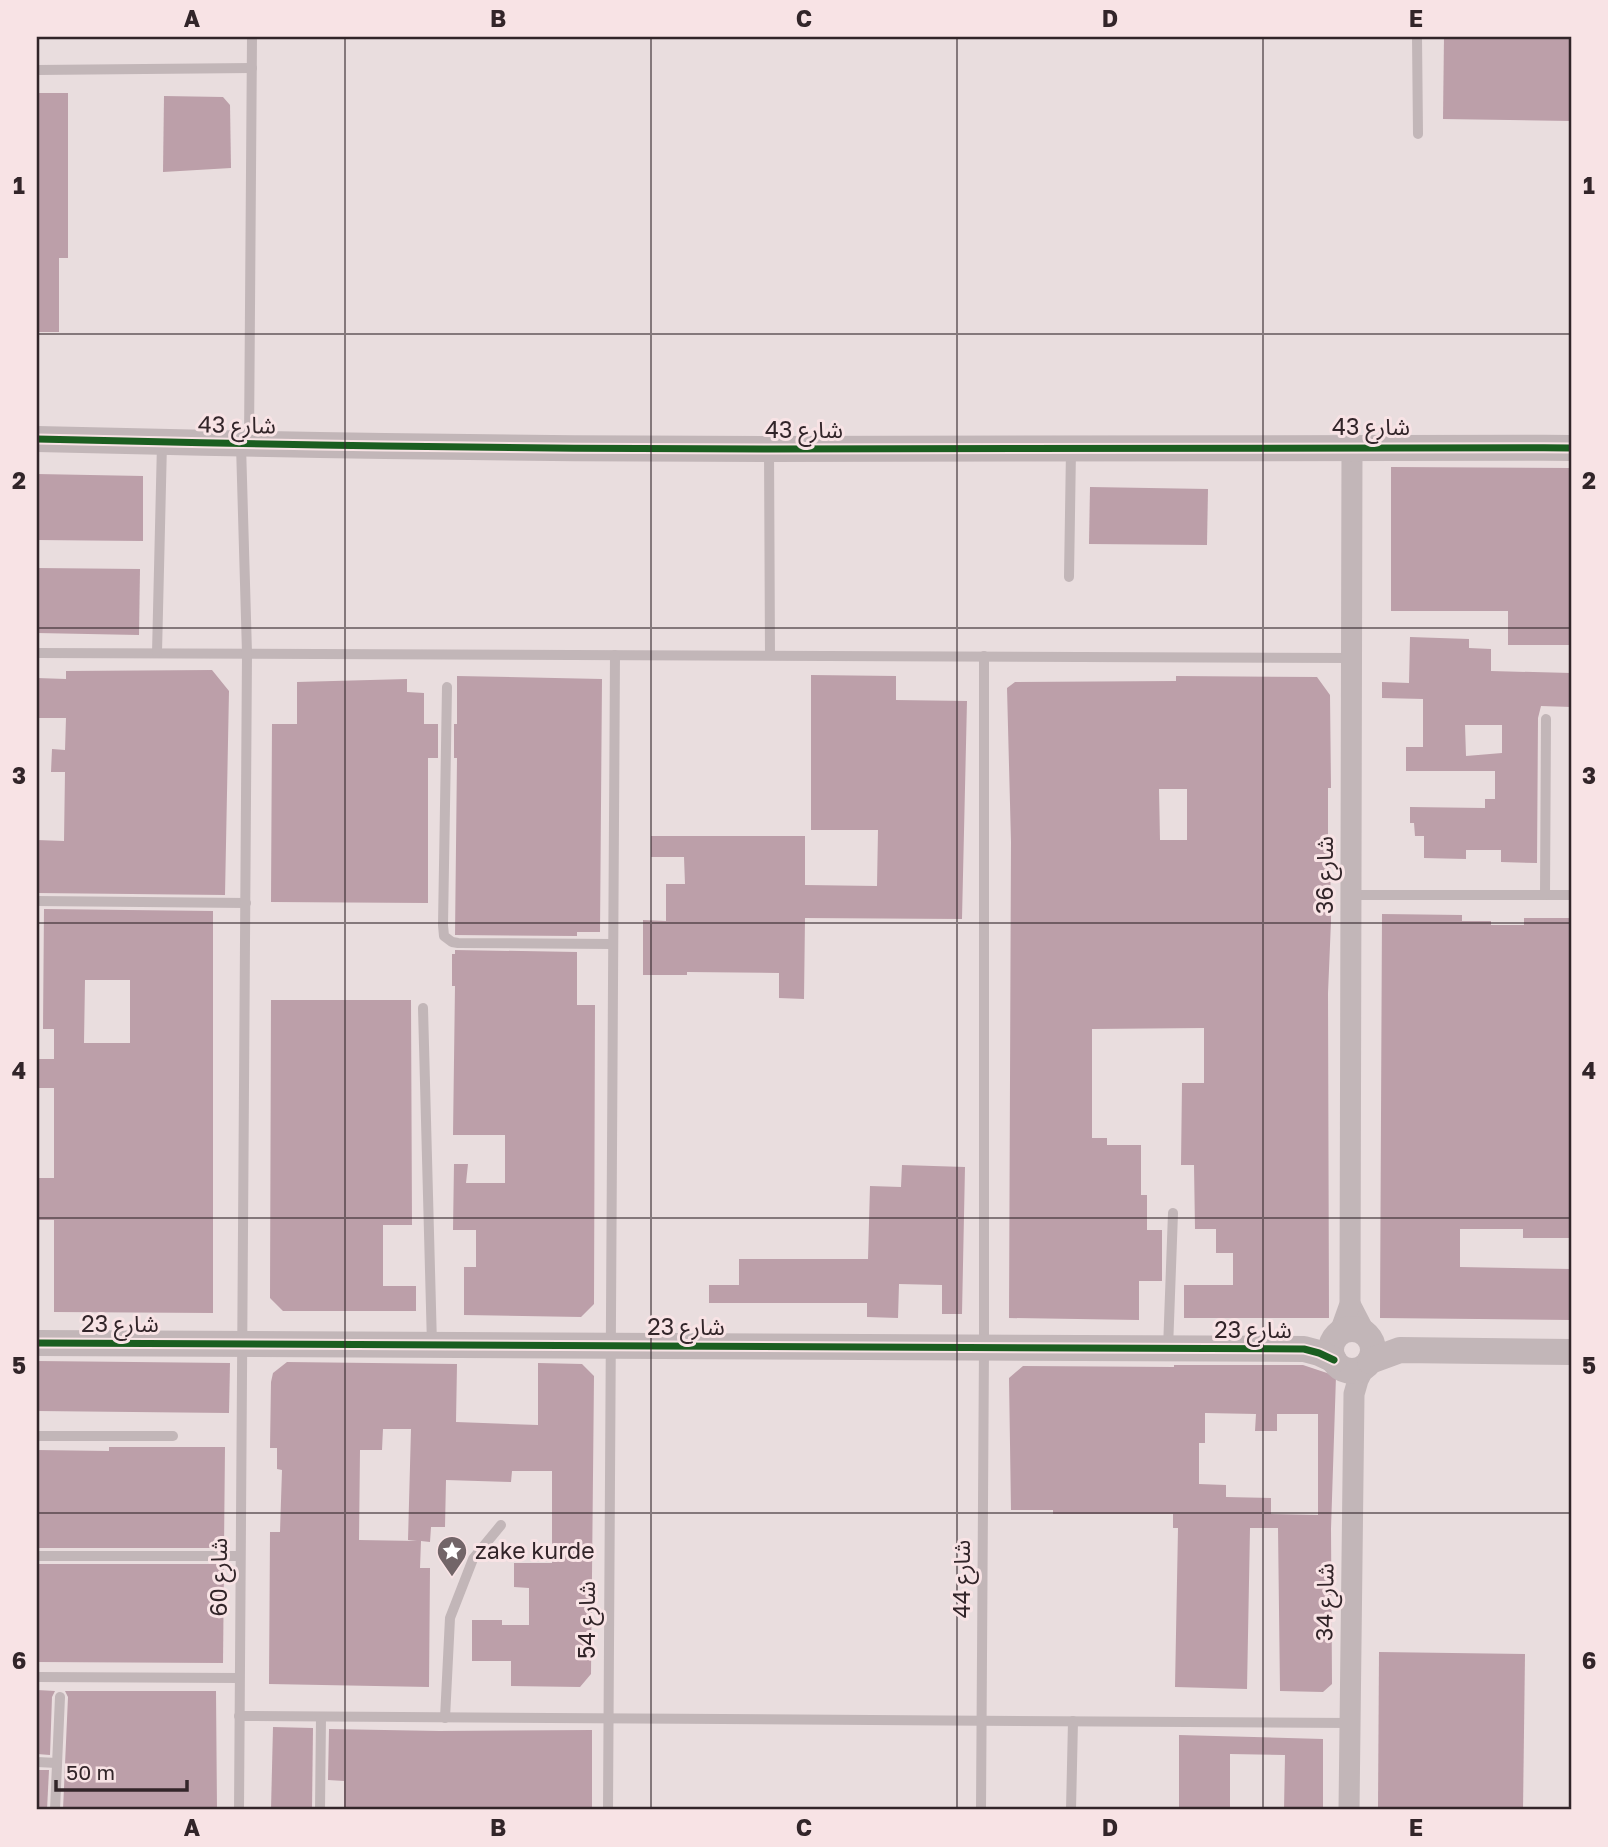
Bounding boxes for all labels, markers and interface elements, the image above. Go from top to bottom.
text: A [184,4,201,32]
text: B [490,4,506,32]
text: C [796,4,812,32]
text: D [1102,4,1118,32]
text: E [1409,4,1423,32]
text: 1 [13,171,25,199]
text: 1 [1583,171,1595,199]
street label: شارع 43 [198,409,276,443]
street label: شارع 43 [1332,412,1410,444]
street label: شارع 43 [765,415,843,447]
text: 2 [12,466,26,494]
text: 2 [1582,466,1596,494]
text: 3 [12,761,26,789]
text: 3 [1582,761,1596,789]
street label: شارع 36 [1310,836,1342,914]
text: 4 [12,1056,26,1084]
text: 4 [1582,1056,1596,1084]
street label: شارع 23 [81,1309,159,1341]
street label: شارع 23 [647,1312,725,1344]
street label: شارع 23 [1214,1315,1292,1347]
text: 5 [12,1351,26,1379]
text: 5 [1582,1351,1596,1379]
place icon: zake kurde [435,1534,469,1578]
place label: zake kurde [475,1536,595,1564]
street label: شارع 60 [204,1538,236,1616]
street label: شارع 44 [947,1540,979,1618]
street label: شارع 34 [1309,1563,1343,1641]
street label: شارع 54 [572,1581,604,1659]
text: 6 [12,1646,26,1674]
text: 6 [1582,1646,1596,1674]
scale bar [56,1749,187,1793]
text: 50 m [66,1759,115,1785]
text: A [184,1813,201,1841]
text: B [490,1813,506,1841]
text: C [796,1813,812,1841]
text: D [1102,1813,1118,1841]
text: E [1409,1813,1423,1841]

